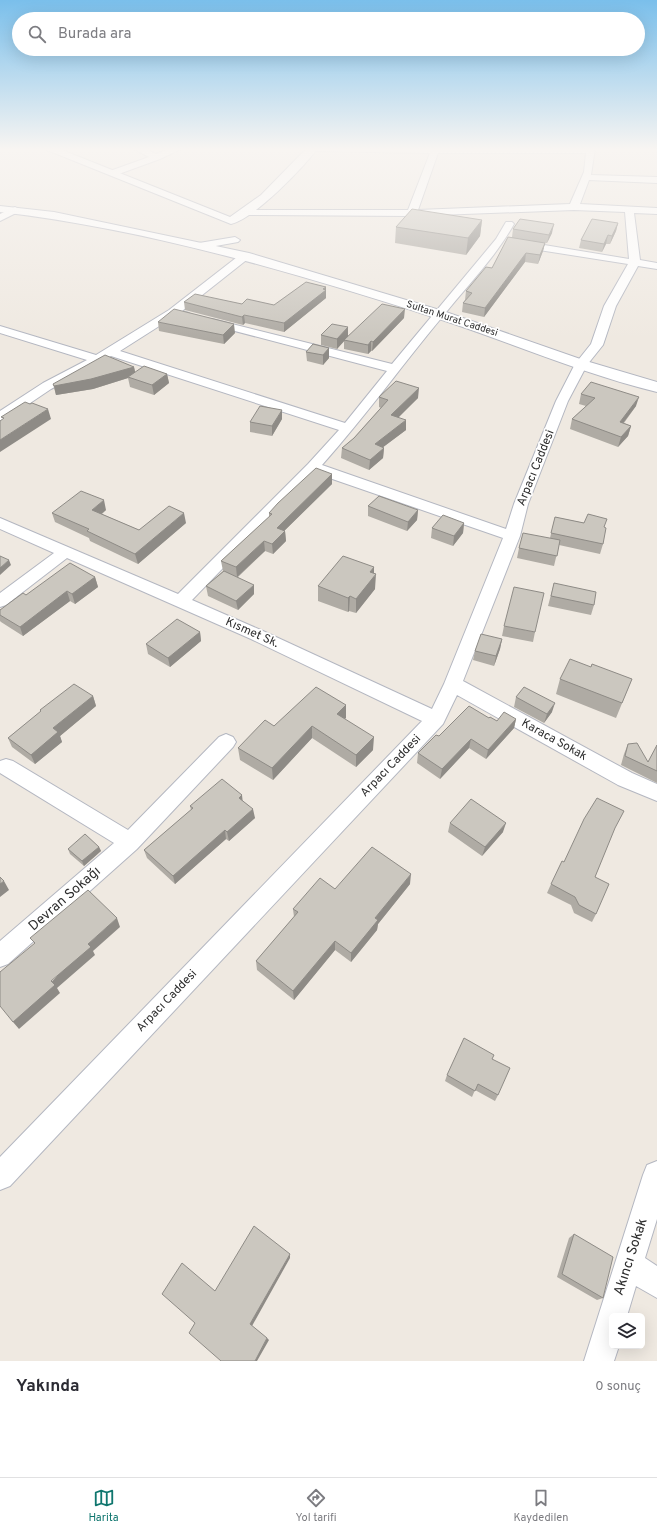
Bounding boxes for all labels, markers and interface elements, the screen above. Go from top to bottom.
search box [12,12,645,56]
icon: search [26,23,48,45]
text: Burada ara [58,25,131,44]
street label: Sultan Murat Caddesi [405,298,499,340]
street label: Arpacı Caddesi [513,428,559,508]
street label: Kısmet Sk. [223,614,282,652]
street label: Karaca Sokak [518,715,590,765]
street label: Arpacı Caddesi [357,731,425,801]
street label: Devran Sokağı [25,863,105,935]
street label: Arpacı Caddesi [133,966,201,1036]
street label: Akıncı Sokak [610,1216,652,1298]
map controls [609,1313,645,1349]
button: layers [609,1313,645,1349]
text: Yakında [16,1376,80,1398]
text: 0 sonuç [595,1379,641,1395]
tab: Harita [88,1487,119,1525]
tab: Yol tarifi [296,1487,337,1525]
tab: Kaydedilen [514,1487,569,1525]

